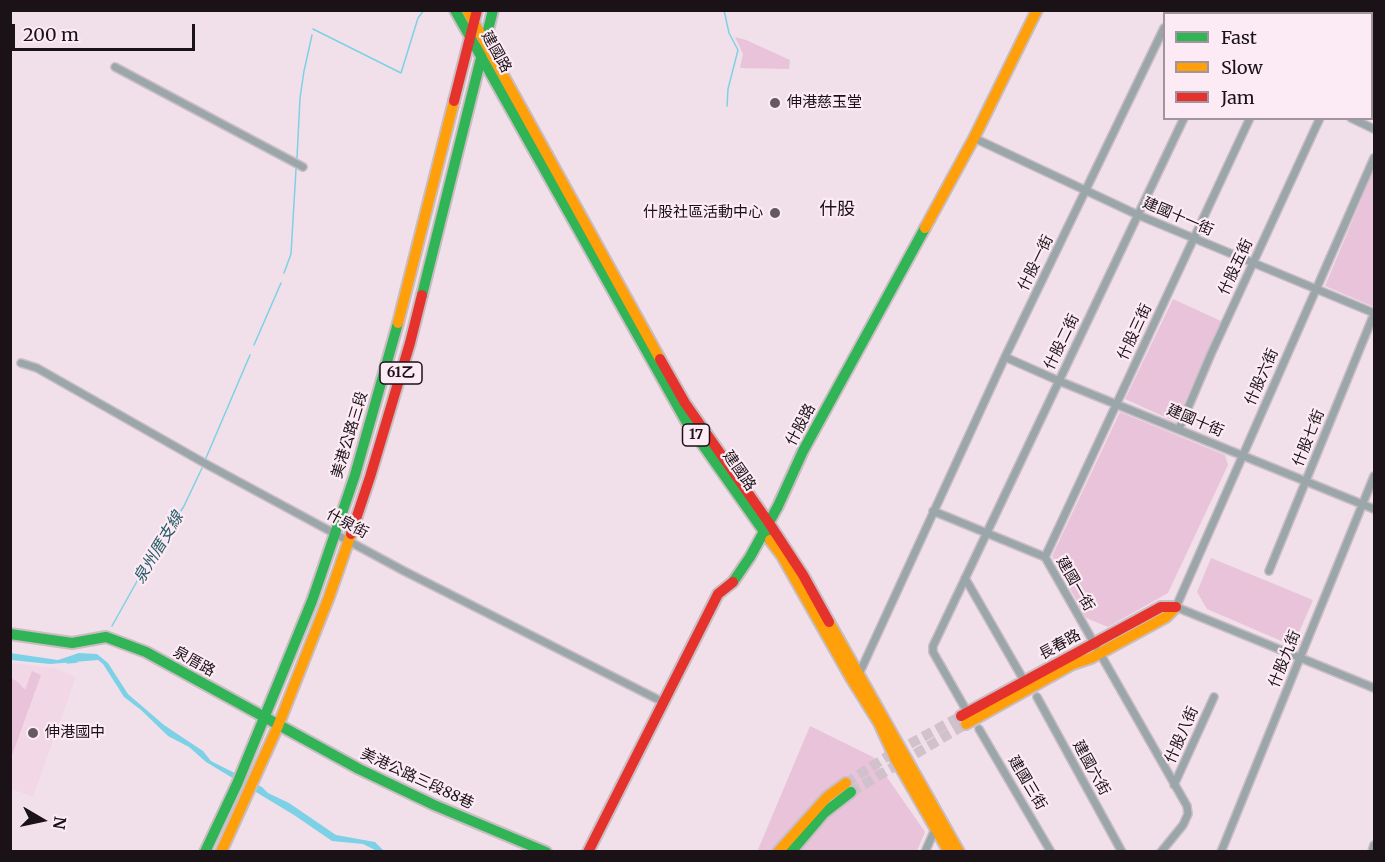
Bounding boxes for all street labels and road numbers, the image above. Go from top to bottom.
street label: 建國路 [477,28,515,76]
street label: 建國十一街 [1140,194,1216,240]
street label: 什股一街 [1015,232,1057,294]
street label: 什股五街 [1215,236,1257,298]
street label: 什股三街 [1114,301,1156,363]
street label: 什股二街 [1041,311,1083,373]
street label: 什股六街 [1242,346,1282,408]
road number: 61乙 [380,362,422,384]
street label: 美港公路三段 [328,389,372,481]
street label: 什股路 [782,401,820,449]
street label: 建國十街 [1164,401,1226,441]
street label: 什股七街 [1289,407,1329,469]
road number: 17 [682,424,710,446]
street label: 建國路 [719,447,759,495]
street label: 什泉街 [323,505,371,543]
street label: 建國一街 [1052,554,1098,614]
street label: 長春路 [1036,626,1084,664]
street label: 什股九街 [1265,628,1305,690]
street label: 泉厝路 [170,643,218,681]
street label: 什股八街 [1162,704,1202,766]
street label: 建國六街 [1069,737,1113,799]
street label: 美港公路三段88巷 [358,745,476,813]
street label: 建國三街 [1004,753,1050,813]

